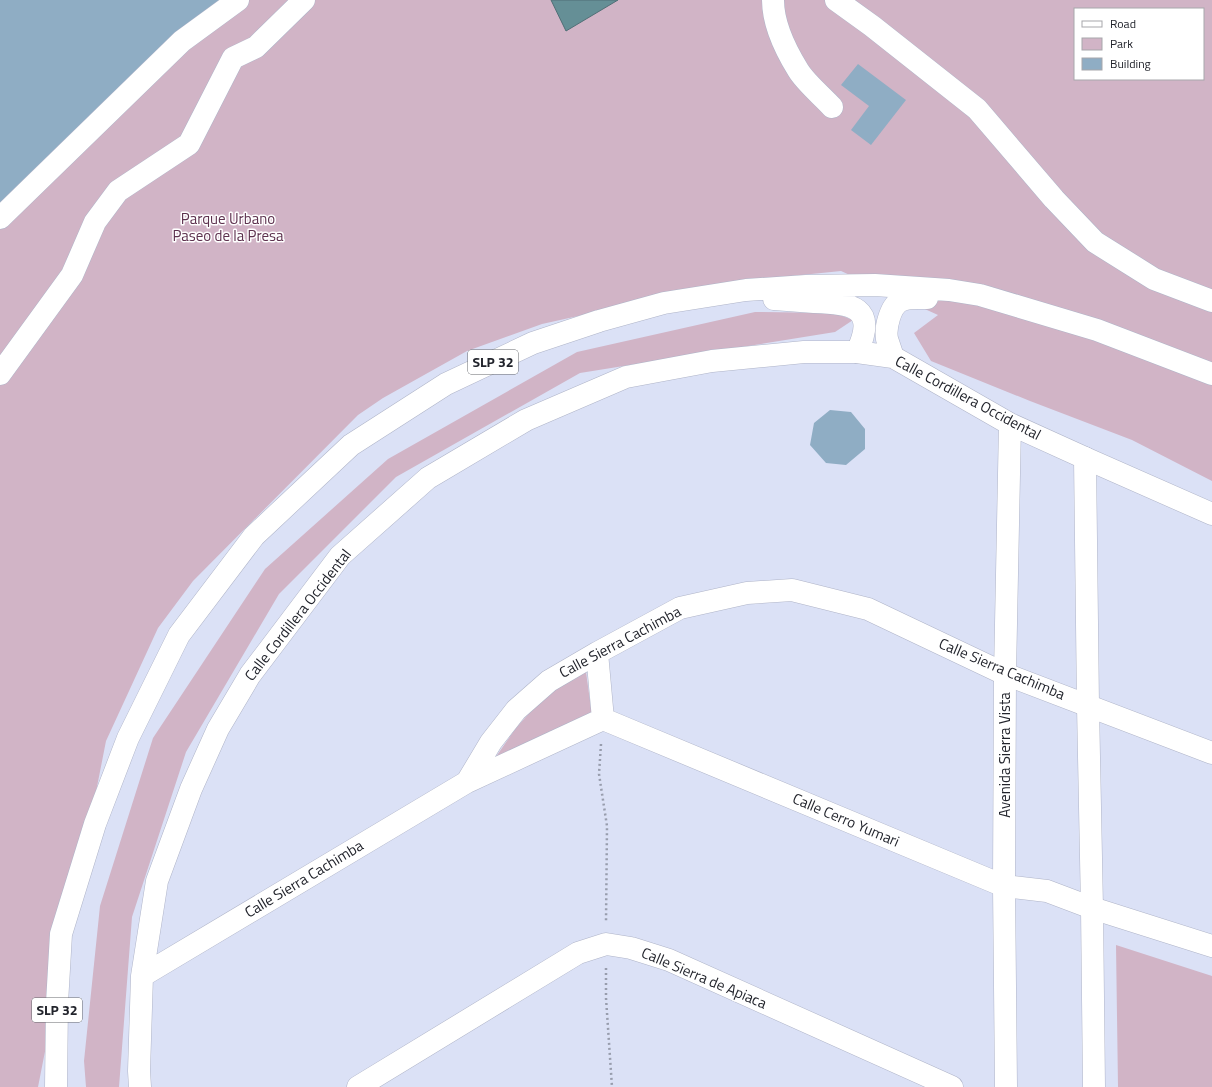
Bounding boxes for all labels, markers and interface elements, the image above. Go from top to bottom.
legend [1074,8,1204,80]
text: Road [1110,14,1136,33]
text: Park [1110,34,1133,53]
text: Building [1110,54,1151,73]
park label: Parque Urbano Paseo de la Presa [172,207,284,247]
street label: Calle Cordillera Occidental [891,349,1045,446]
road number: SLP 32 [468,350,518,374]
street label: Calle Cordillera Occidental [239,544,357,686]
street label: Calle Sierra Cachimba [555,599,685,683]
street label: Calle Sierra Cachimba [935,632,1069,706]
street label: Avenida Sierra Vista [993,692,1016,818]
street label: Calle Cerro Yumari [789,787,903,852]
street label: Calle Sierra Cachimba [240,834,368,923]
street label: Calle Sierra de Apiaca [638,941,771,1015]
road number: SLP 32 [32,998,82,1022]

